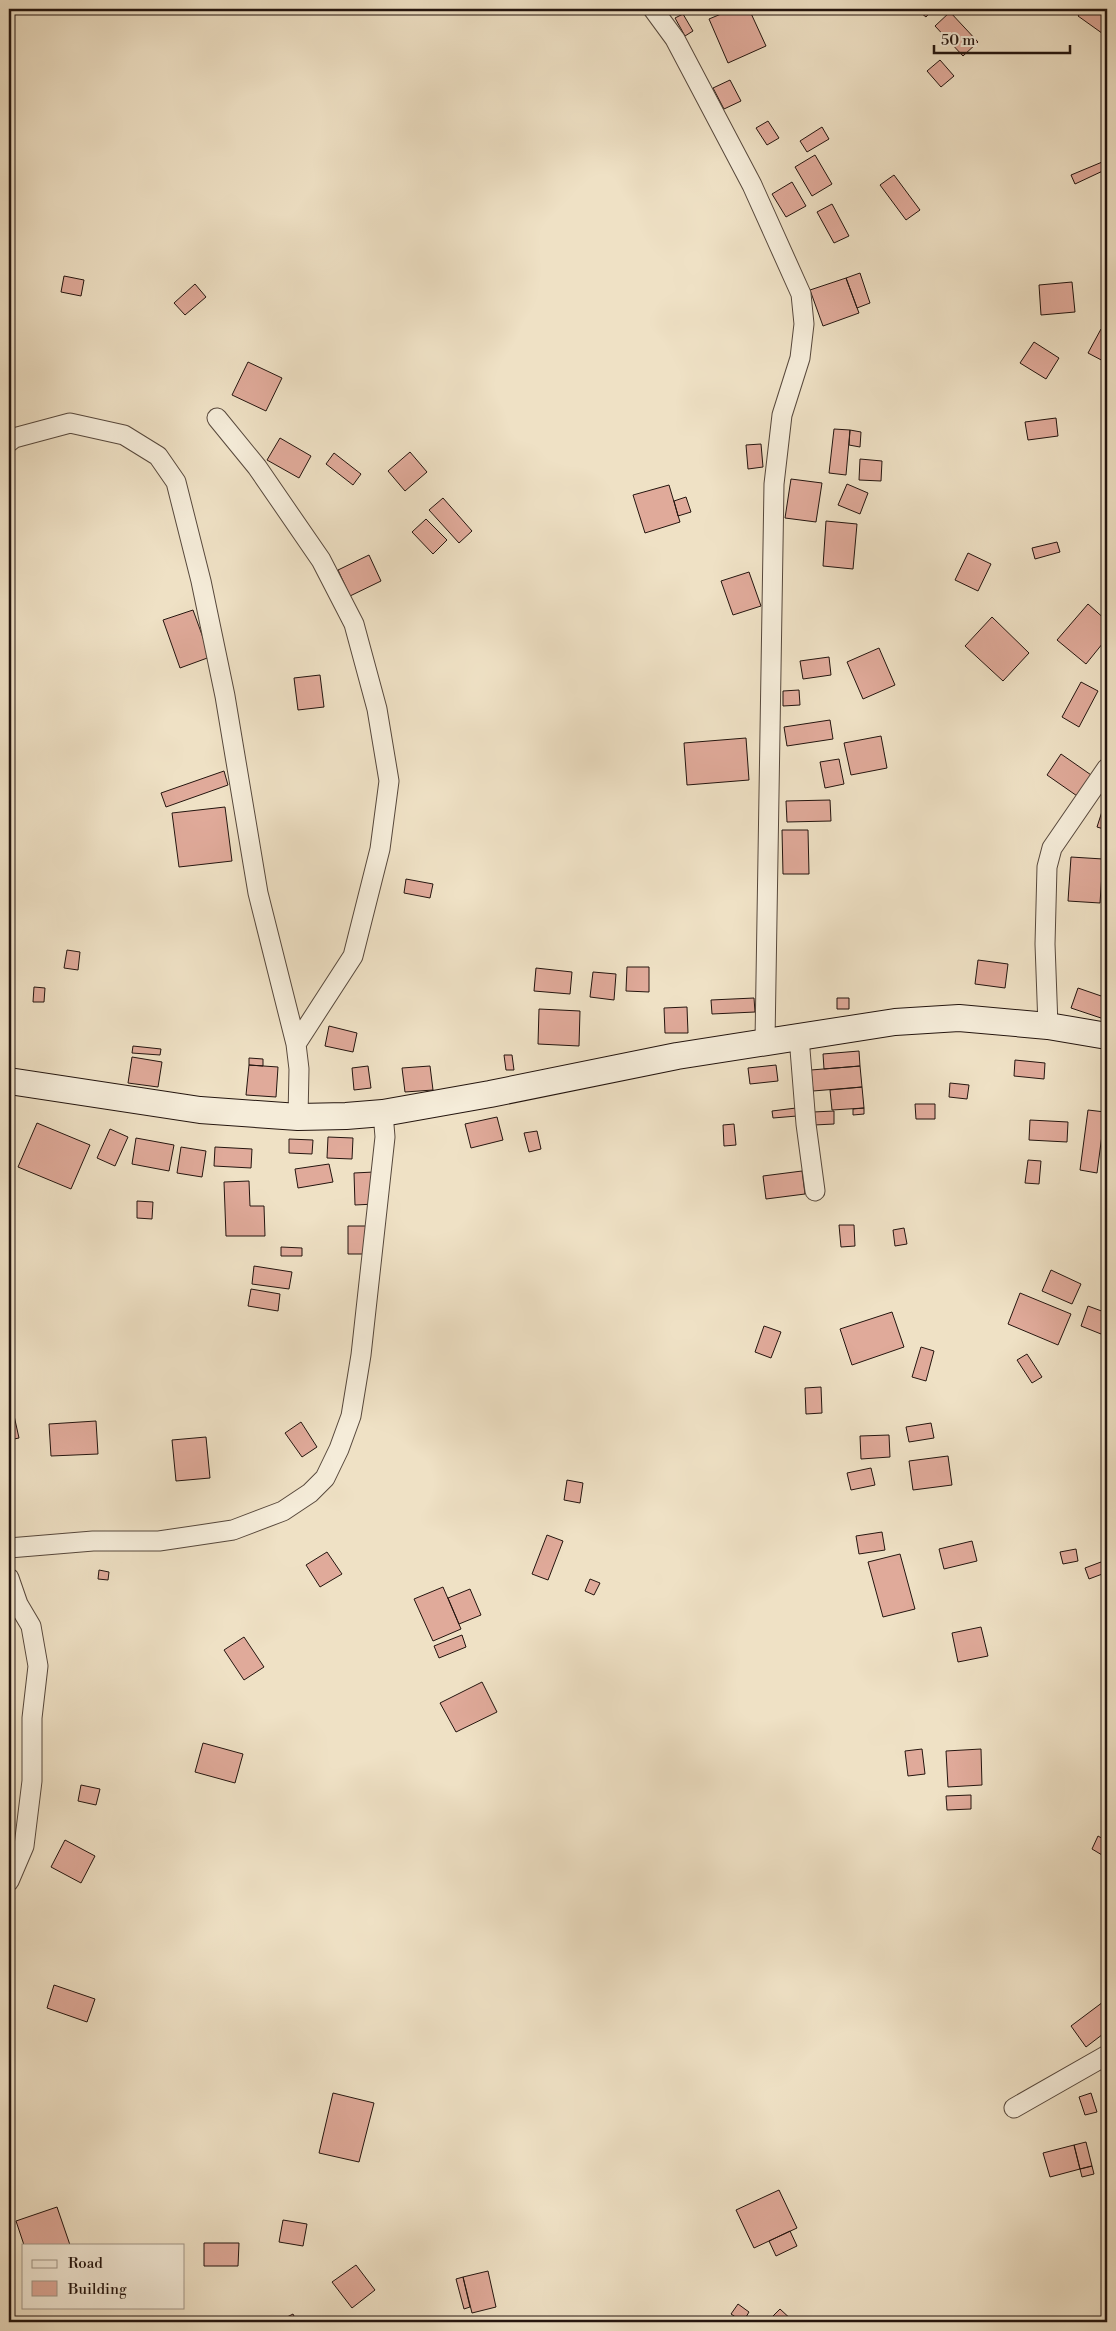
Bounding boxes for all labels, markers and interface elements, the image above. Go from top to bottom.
scale bar [934,22,1070,54]
text: 50 m [941,31,975,50]
legend [22,2244,185,2308]
text: Road [68,2254,103,2273]
text: Building [67,2280,127,2299]

